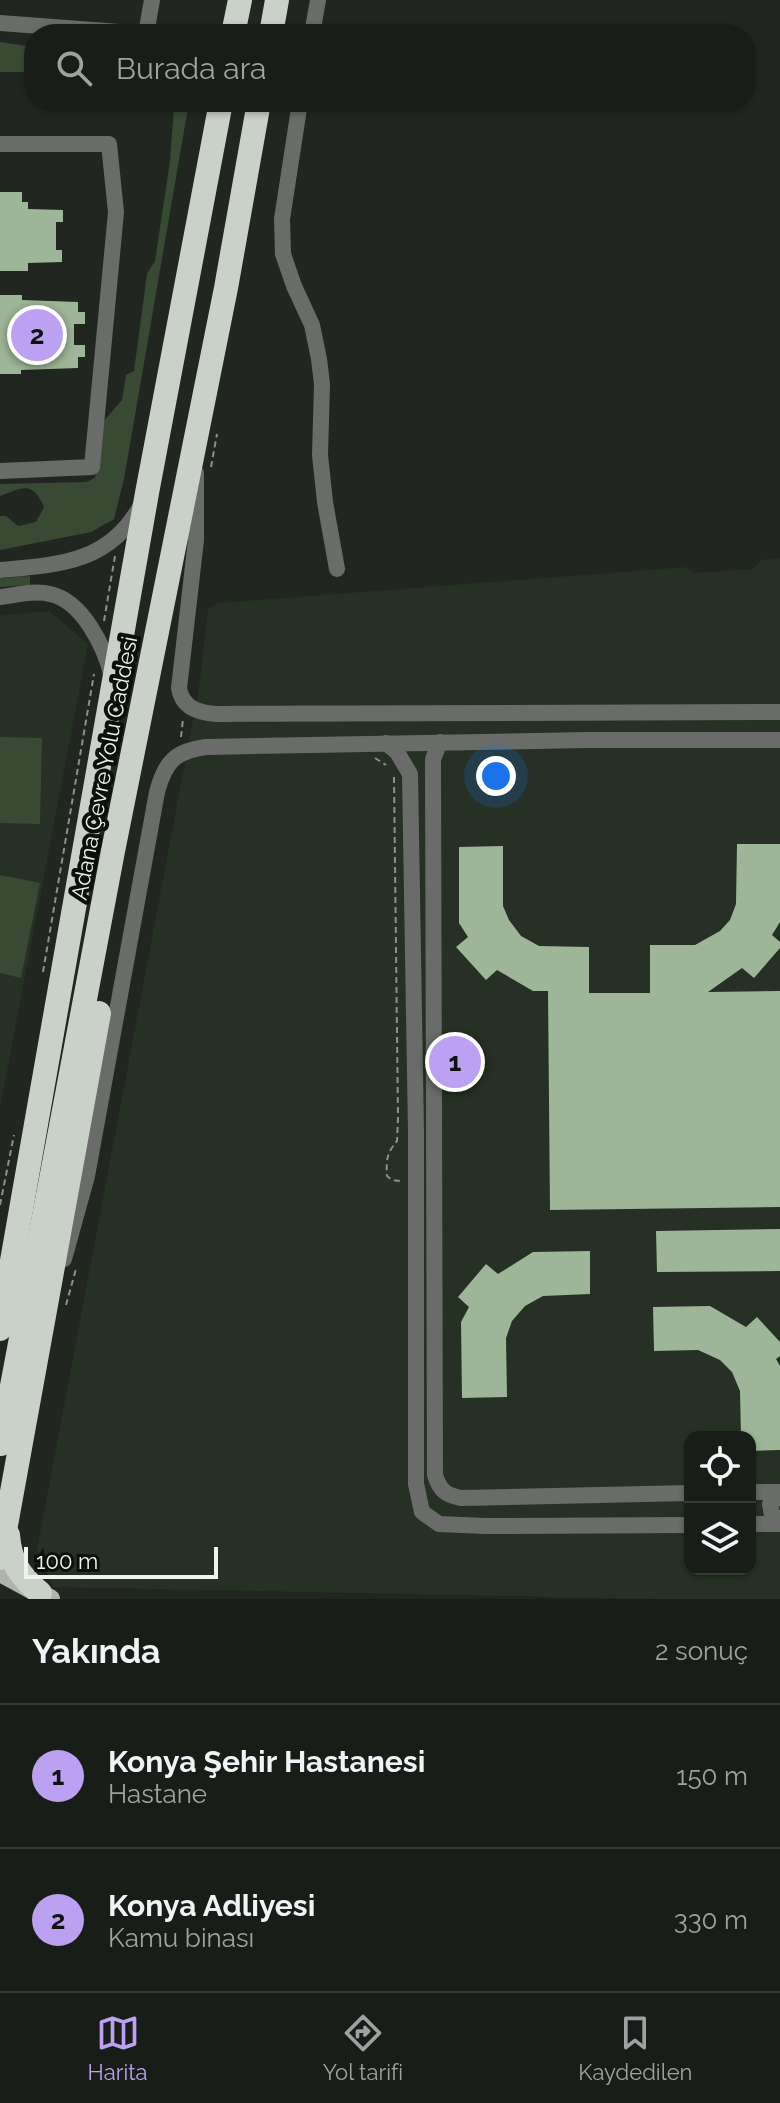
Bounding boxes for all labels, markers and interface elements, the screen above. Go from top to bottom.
search box [24,24,756,112]
icon: search [52,46,96,90]
text: Burada ara [116,51,266,86]
pin: 2 [11,305,63,365]
street label: Adana Çevre Yolu Caddesi [66,634,142,902]
your location [476,756,516,796]
pin: 1 [429,1032,481,1092]
map controls [684,1431,756,1575]
button: locate [684,1431,756,1503]
button: layers [684,1503,756,1575]
scale bar [24,1543,218,1579]
text: 100 m [36,1548,98,1574]
text: Yakında [32,1631,161,1671]
text: 2 sonuç [655,1636,748,1666]
text: Konya Şehir Hastanesi [108,1744,425,1779]
text: 1 [52,1761,64,1791]
text: 150 m [676,1761,748,1791]
text: Hastane [108,1779,207,1809]
text: Konya Adliyesi [108,1888,315,1923]
text: 2 [51,1905,65,1935]
text: 330 m [674,1905,748,1935]
text: Kamu binası [108,1923,254,1953]
tab: Harita [88,2011,148,2085]
tab: Yol tarifi [323,2011,403,2085]
tab: Kaydedilen [578,2011,692,2085]

